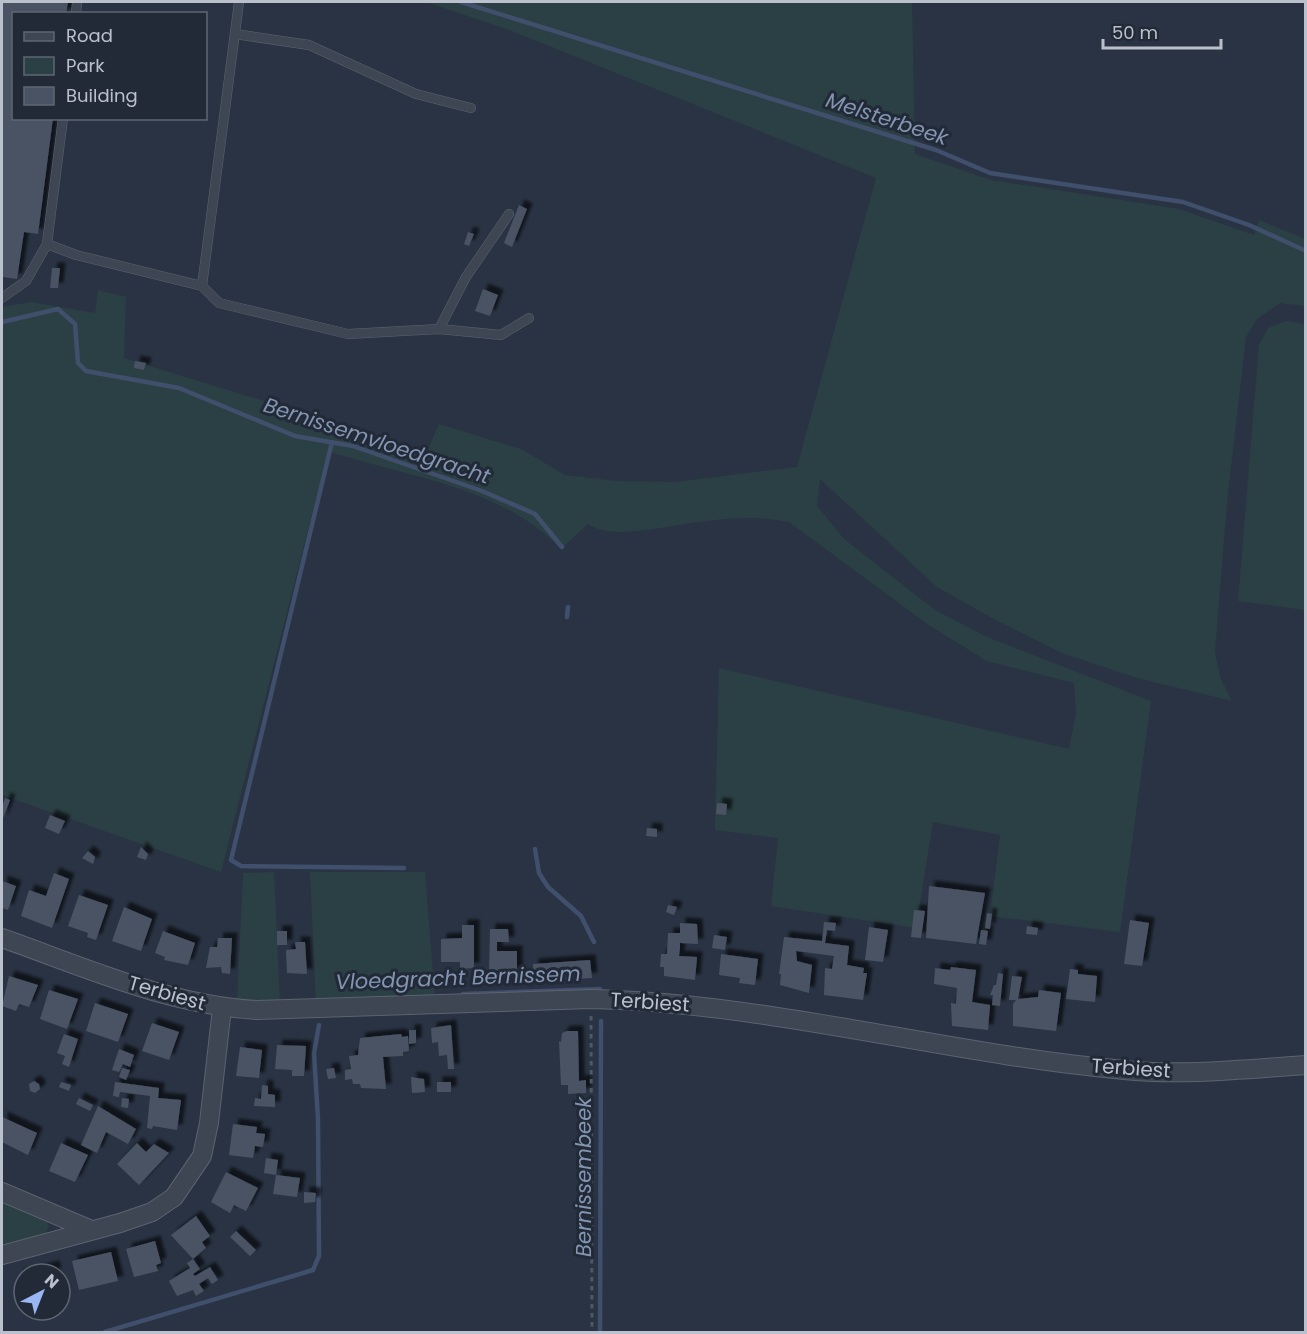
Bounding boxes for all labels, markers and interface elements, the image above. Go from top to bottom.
legend [12,12,207,120]
scale bar [1103,12,1222,50]
text: 50 m [1112,20,1158,45]
text: Road [66,23,113,48]
text: Park [66,53,105,78]
text: Building [66,83,138,108]
water label: Melsterbeek [822,85,953,152]
water label: Bernissemvloedgracht [260,390,494,491]
water label: Vloedgracht Bernissem [335,959,581,996]
street label: Terbiest [125,969,209,1017]
street label: Terbiest [609,985,691,1019]
street label: Terbiest [1090,1051,1172,1085]
water label: Bernissembeek [569,1096,598,1257]
north arrow [12,1262,72,1322]
text: N [40,1269,64,1294]

